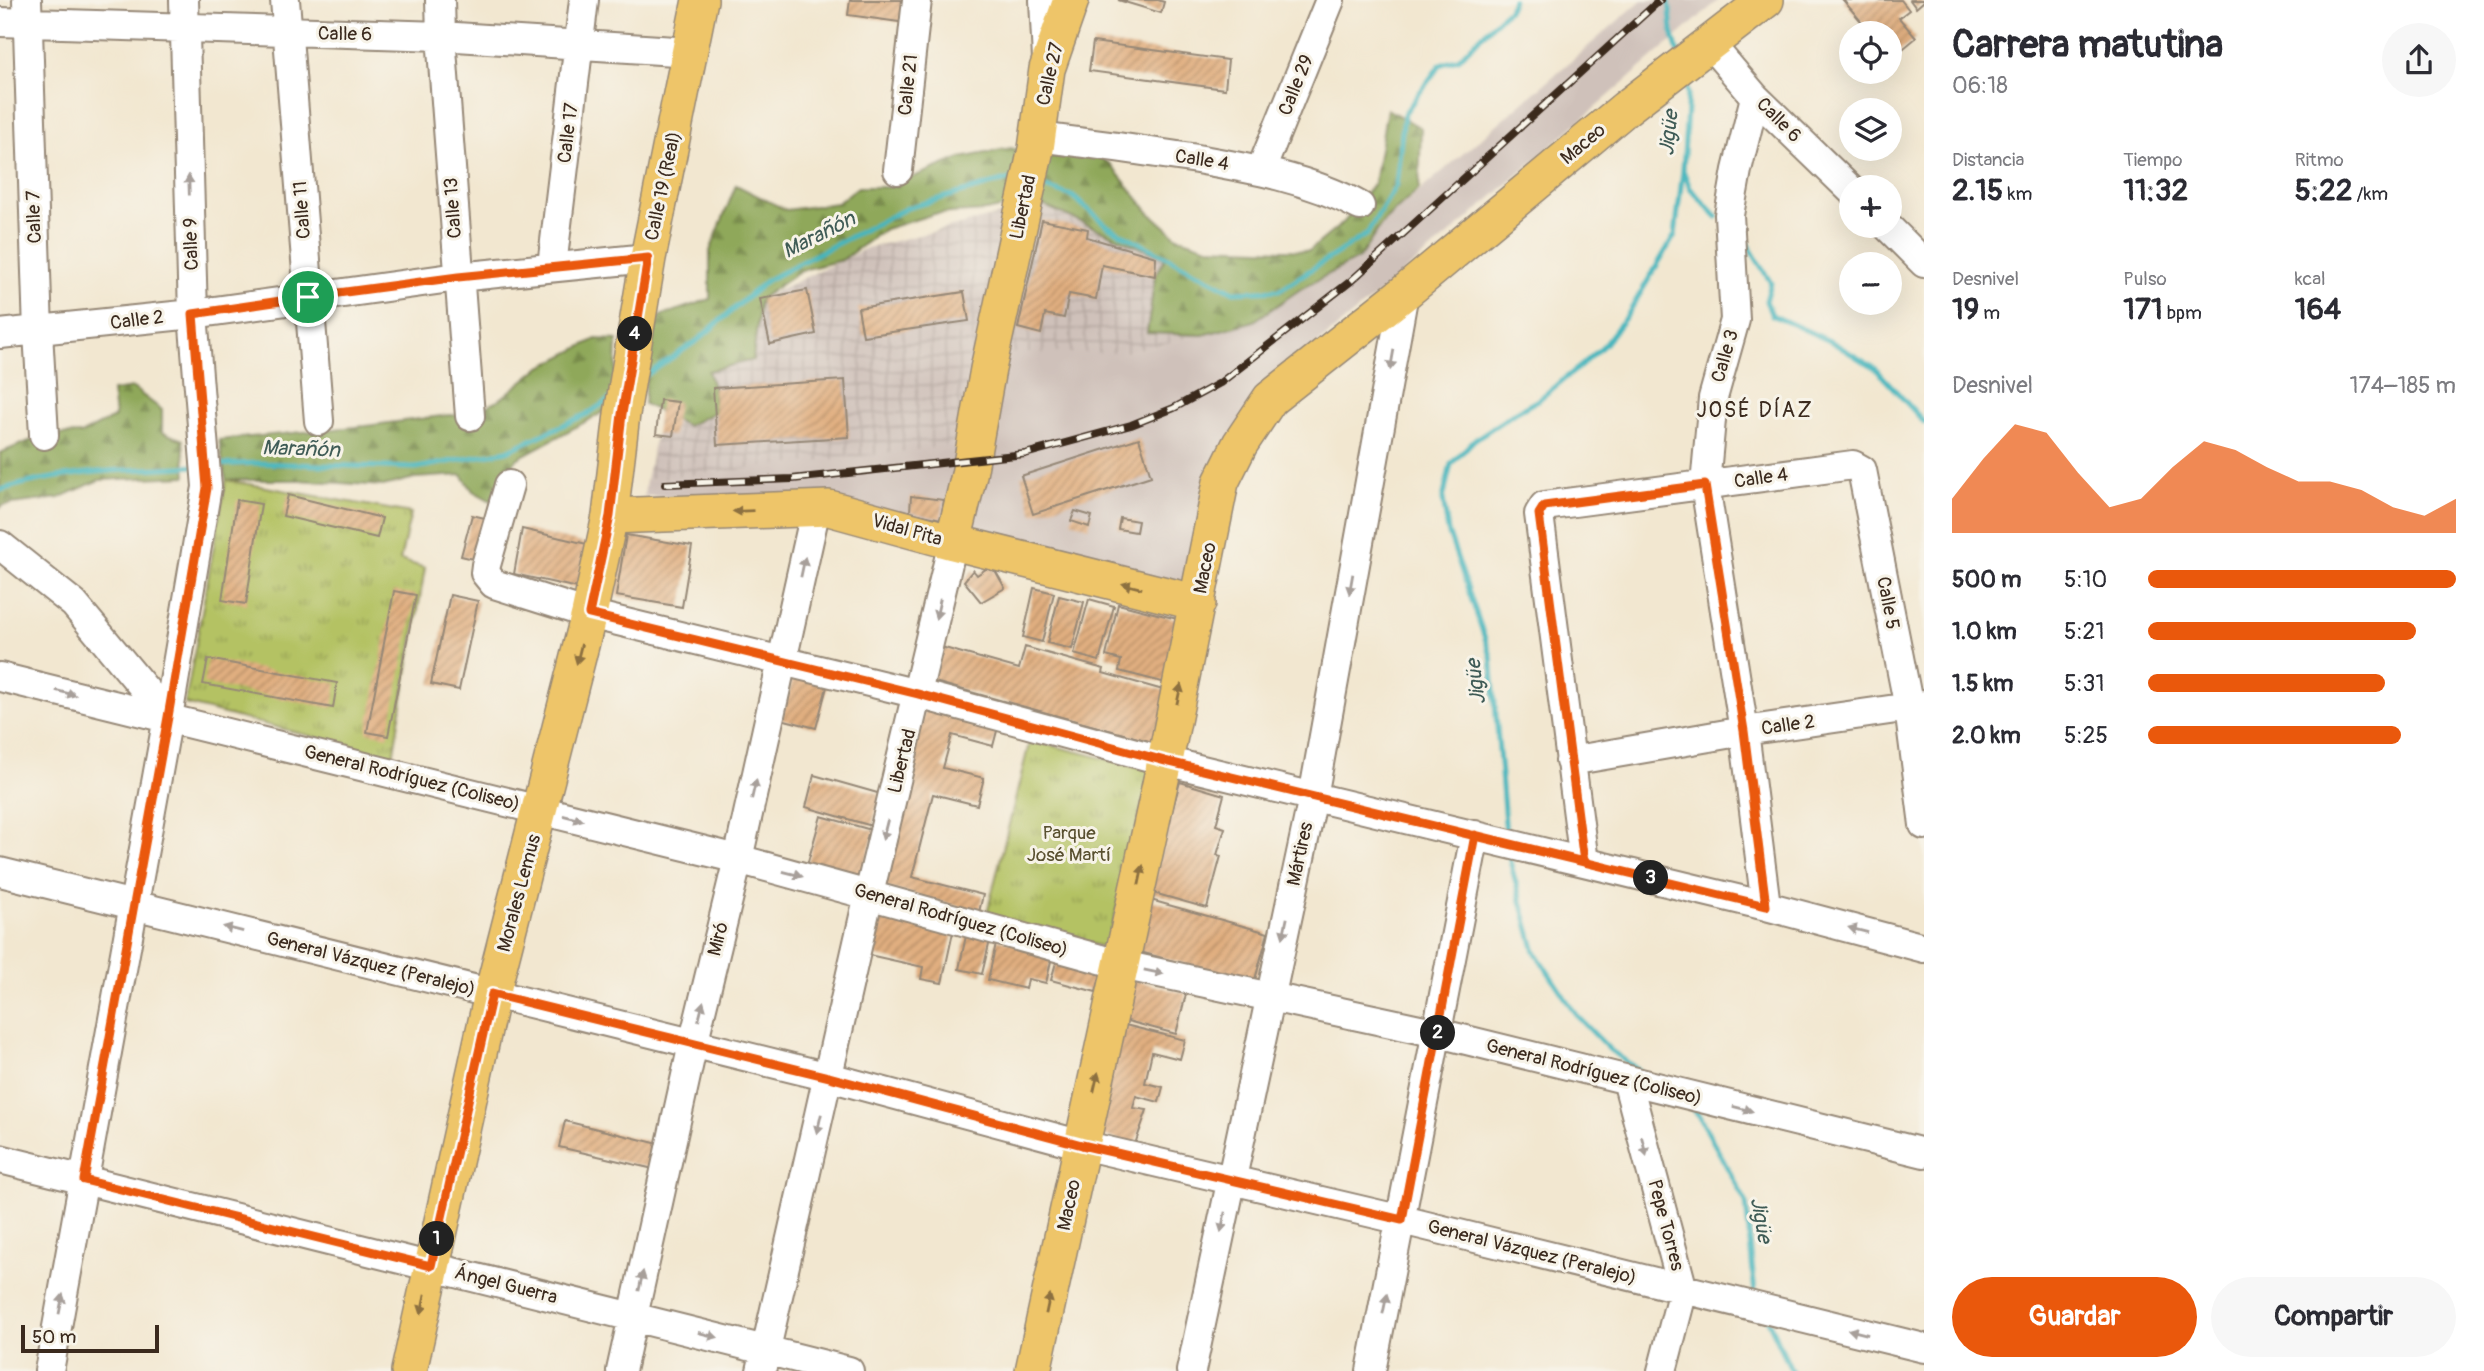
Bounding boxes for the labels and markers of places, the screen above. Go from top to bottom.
pin [278,267,338,327]
pin: 4 [618,316,652,352]
pin: 3 [1634,860,1668,896]
pin: 2 [1420,1016,1456,1050]
pin: 1 [420,1222,454,1256]

